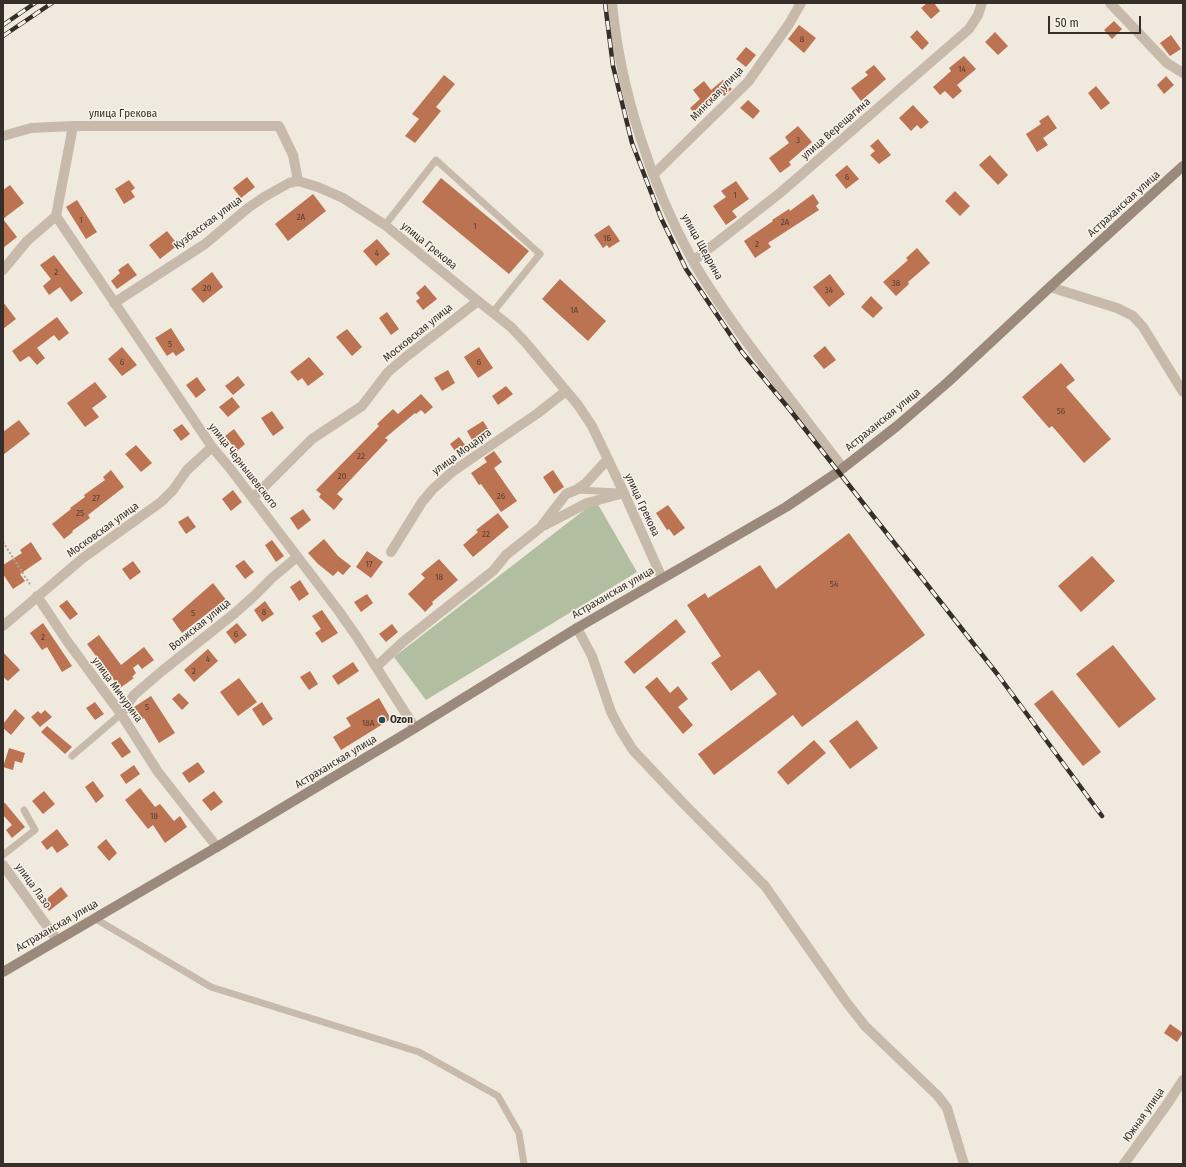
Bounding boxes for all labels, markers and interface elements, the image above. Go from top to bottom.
scale bar [1050,8,1143,34]
text: 50 m [1055,16,1079,30]
house number: 8 [800,34,804,44]
street label: Минская улица [688,64,746,124]
house number: 14 [958,64,966,74]
street label: улица Верещагина [799,95,873,163]
street label: улица Грекова [89,107,157,121]
house number: 3 [796,135,800,145]
street label: Астраханская улица [1085,168,1163,240]
house number: 6 [845,172,849,182]
house number: 1 [733,190,737,200]
street label: Кузбасская улица [171,193,245,253]
house number: 2А [297,212,305,222]
street label: улица Щедрина [678,212,726,282]
house number: 1 [79,215,83,225]
house number: 2А [781,217,789,227]
street label: улица Грекова [398,219,460,273]
house number: 1 [473,221,477,231]
house number: 1Б [603,233,611,243]
house number: 2 [755,239,759,249]
house number: 4 [375,248,379,258]
house number: 2 [54,267,58,277]
house number: 38 [892,278,900,288]
house number: 20 [203,283,211,293]
house number: 34 [825,285,833,295]
street label: Московская улица [381,301,455,365]
house number: 1А [570,305,578,315]
house number: 5 [168,339,172,349]
house number: 6 [120,357,124,367]
house number: 6 [477,357,481,367]
street label: Астраханская улица [843,386,923,454]
house number: 56 [1057,406,1065,416]
street label: улица Чернышевского [206,421,280,511]
street label: улица Моцарта [430,426,494,478]
house number: 22 [357,451,365,461]
house number: 20 [338,471,346,481]
street label: улица Грекова [622,471,662,539]
house number: 26 [497,491,505,501]
house number: 27 [92,493,100,503]
street label: Московская улица [65,500,141,560]
house number: 25 [76,508,84,518]
house number: 22 [482,529,490,539]
house number: 17 [365,559,373,569]
street label: Астраханская улица [570,564,656,622]
house number: 18 [435,572,443,582]
house number: 54 [830,579,838,589]
street label: Волжская улица [167,596,233,654]
house number: 8 [262,607,266,617]
house number: 5 [191,608,195,618]
house number: 6 [234,629,238,639]
house number: 2 [41,632,45,642]
house number: 4 [206,654,210,664]
street label: улица Мичурина [89,655,145,725]
house number: 2 [192,666,196,676]
house number: 5 [145,702,149,712]
place label: Ozon [390,713,413,727]
marker: Ozon [377,715,387,725]
house number: 18А [362,718,374,728]
street label: Астраханская улица [293,732,379,792]
house number: 18 [150,811,158,821]
street label: улица Лазо [12,861,54,911]
street label: Астраханская улица [14,897,100,955]
street label: Южная улица [1121,1086,1167,1144]

